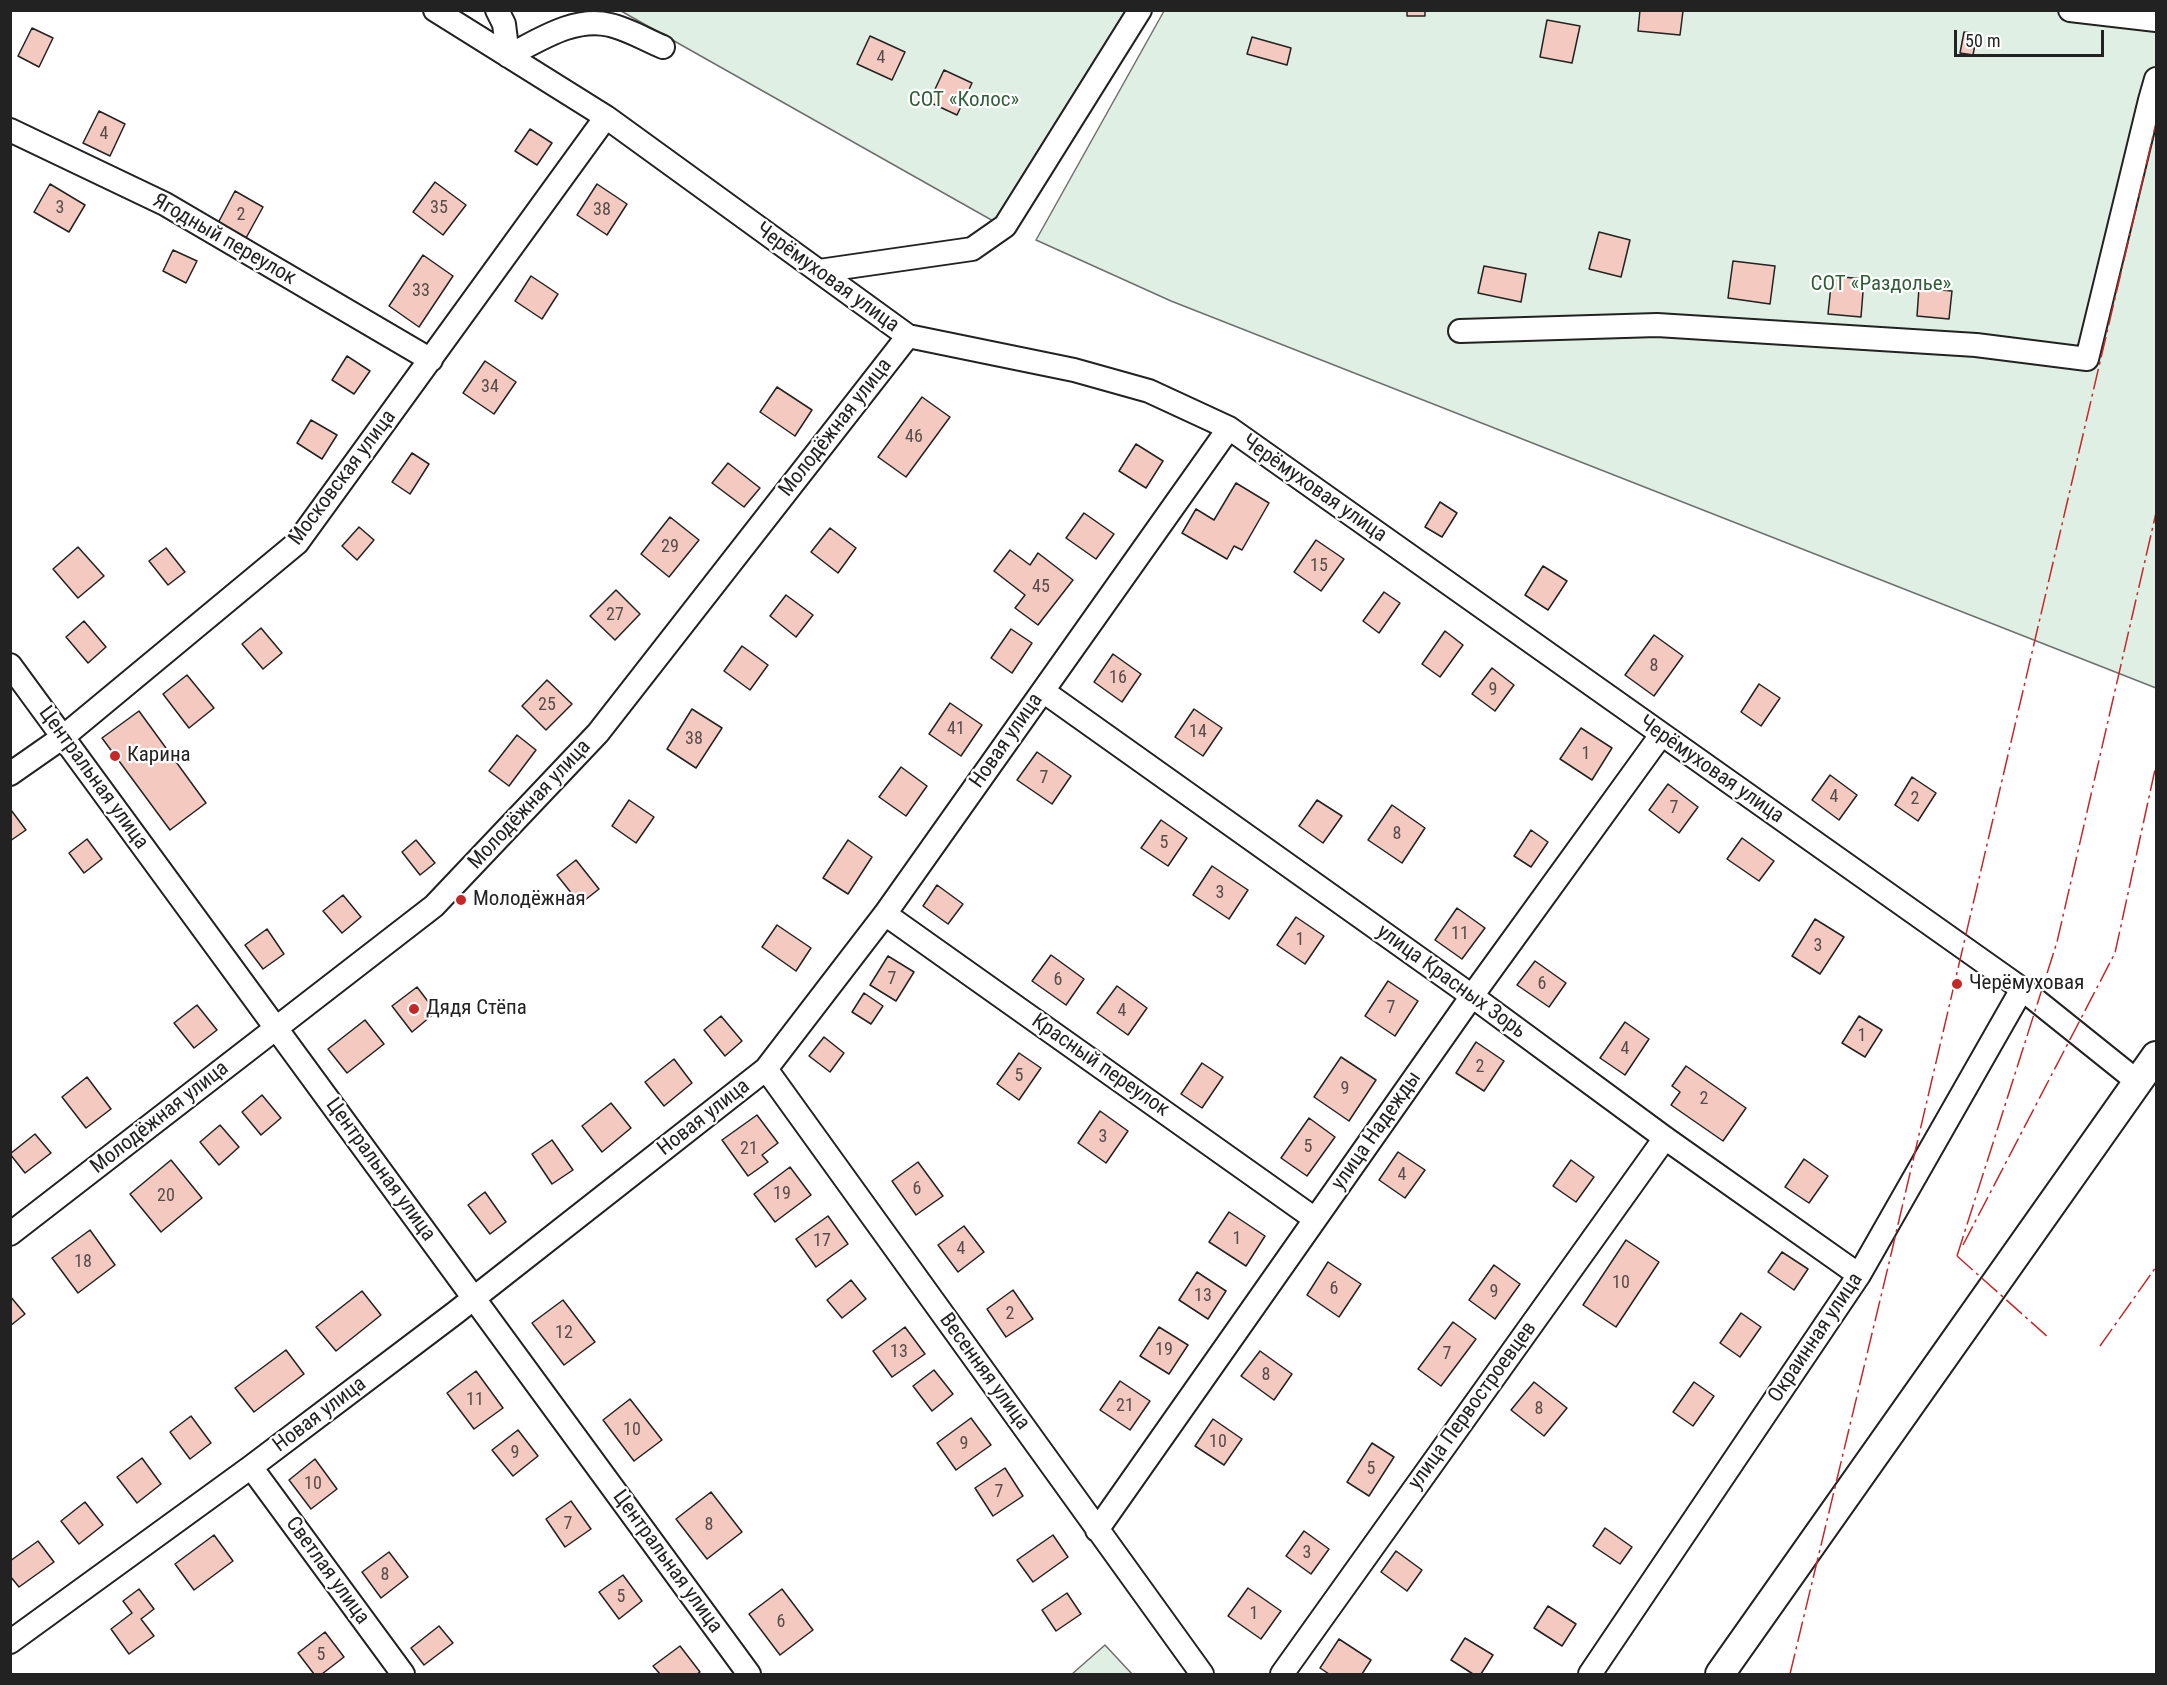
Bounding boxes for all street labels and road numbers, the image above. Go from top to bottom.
street label: Ягодный переулок [148,189,300,291]
street label: Черёмуховая улица [750,218,904,338]
street label: Молодёжная улица [774,354,898,502]
street label: Московская улица [284,405,402,551]
street label: Черёмуховая улица [1237,430,1391,548]
street label: Новая улица [965,689,1049,793]
street label: Центральная улица [33,702,153,854]
street label: Черёмуховая улица [1634,711,1788,829]
street label: Молодёжная улица [463,735,597,875]
street label: улица Красных Зорь [1372,919,1530,1045]
street label: Красный переулок [1026,1009,1174,1123]
street label: Молодёжная улица [86,1056,234,1180]
street label: улица Надежды [1327,1067,1427,1195]
street label: Новая улица [653,1074,755,1162]
street label: Центральная улица [320,1094,440,1246]
street label: Окраинная улица [1763,1268,1869,1408]
street label: Весенняя улица [933,1309,1035,1435]
street label: улица Первостроевцев [1404,1317,1542,1495]
street label: Новая улица [269,1372,371,1458]
street label: Центральная улица [607,1486,727,1638]
street label: Светлая улица [280,1512,374,1630]

